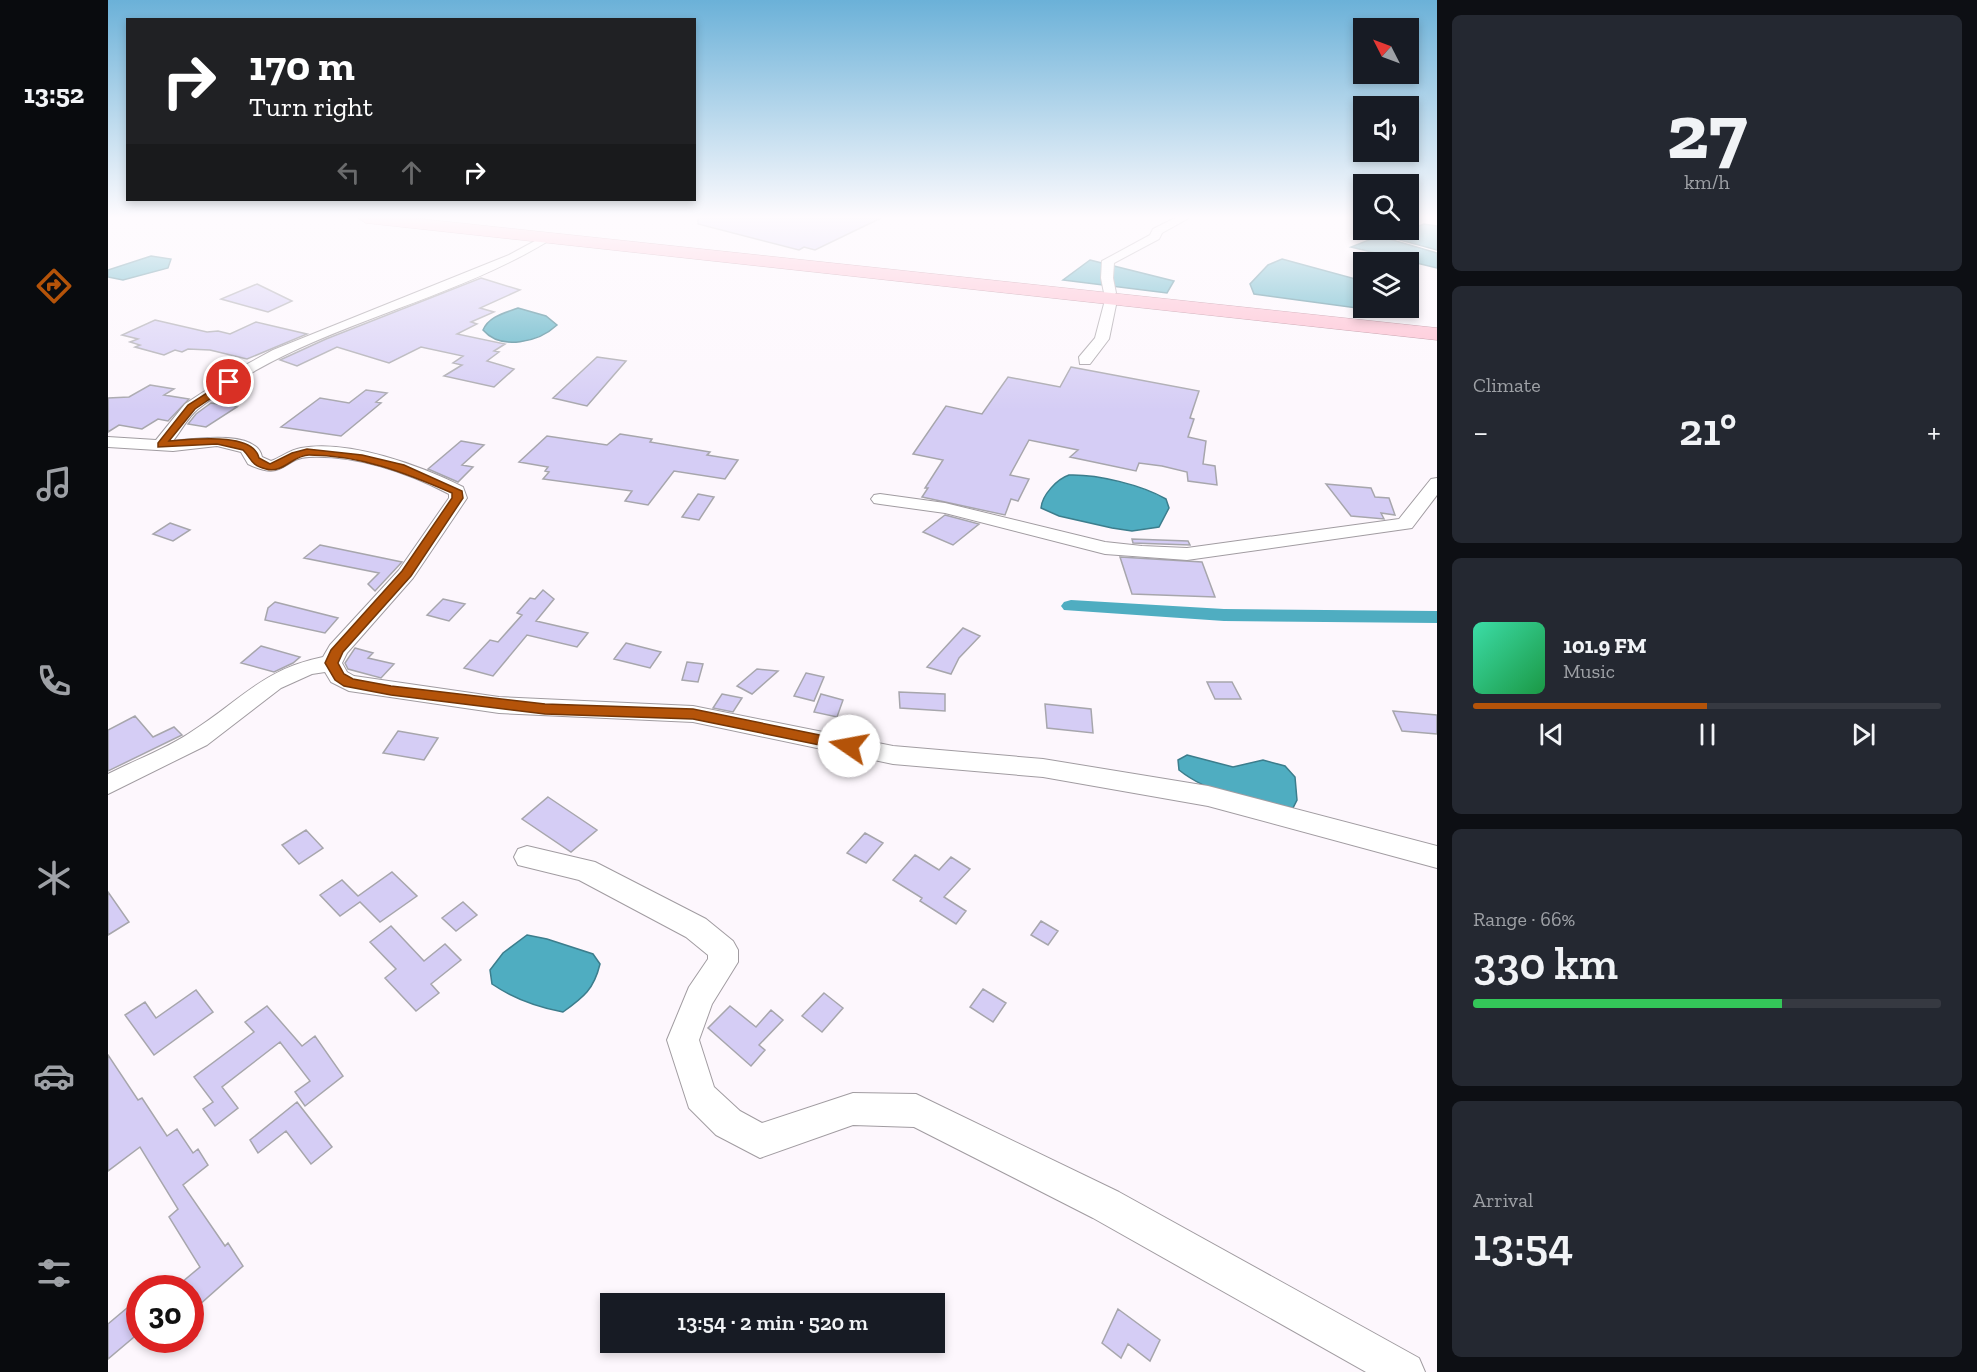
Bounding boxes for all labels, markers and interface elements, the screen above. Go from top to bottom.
north arrow [1353,18,1419,84]
map controls [1353,18,1419,318]
text: 170 m [249,40,355,91]
icon: right [150,42,228,120]
text: 13:52 [24,78,84,110]
text: 27 [1667,84,1747,178]
text: Turn right [249,91,373,123]
button: sound [1353,96,1419,162]
icon: left [332,156,365,189]
icon: ahead [395,156,428,189]
icon: right [458,156,491,189]
text: km/h [1684,170,1730,194]
button: search [1353,174,1419,240]
button: layers [1353,252,1419,318]
icon: directions [33,265,75,307]
pin [203,356,254,407]
icon: arrive [212,365,245,398]
text: Climate [1473,373,1541,397]
text: 21° [1679,403,1737,457]
text: − [1473,412,1488,451]
text: + [1927,412,1941,451]
icon: music [33,463,75,505]
text: 101.9 FM [1563,632,1647,659]
text: Music [1563,659,1615,683]
icon: phone [33,660,75,702]
position arrow [817,714,881,778]
icon: previous [1535,718,1568,751]
icon: pause [1691,718,1724,751]
icon: next [1847,718,1880,751]
icon: climate [33,857,75,899]
text: Range · 66% [1473,907,1575,931]
text: 330 km [1473,937,1618,991]
icon: car [33,1055,75,1097]
text: Arrival [1473,1188,1533,1212]
text: 13:54 [1473,1218,1573,1272]
icon: filters [33,1252,75,1294]
speed limit sign: 30 [126,1275,204,1353]
text: 13:54 · 2 min · 520 m [677,1309,868,1336]

